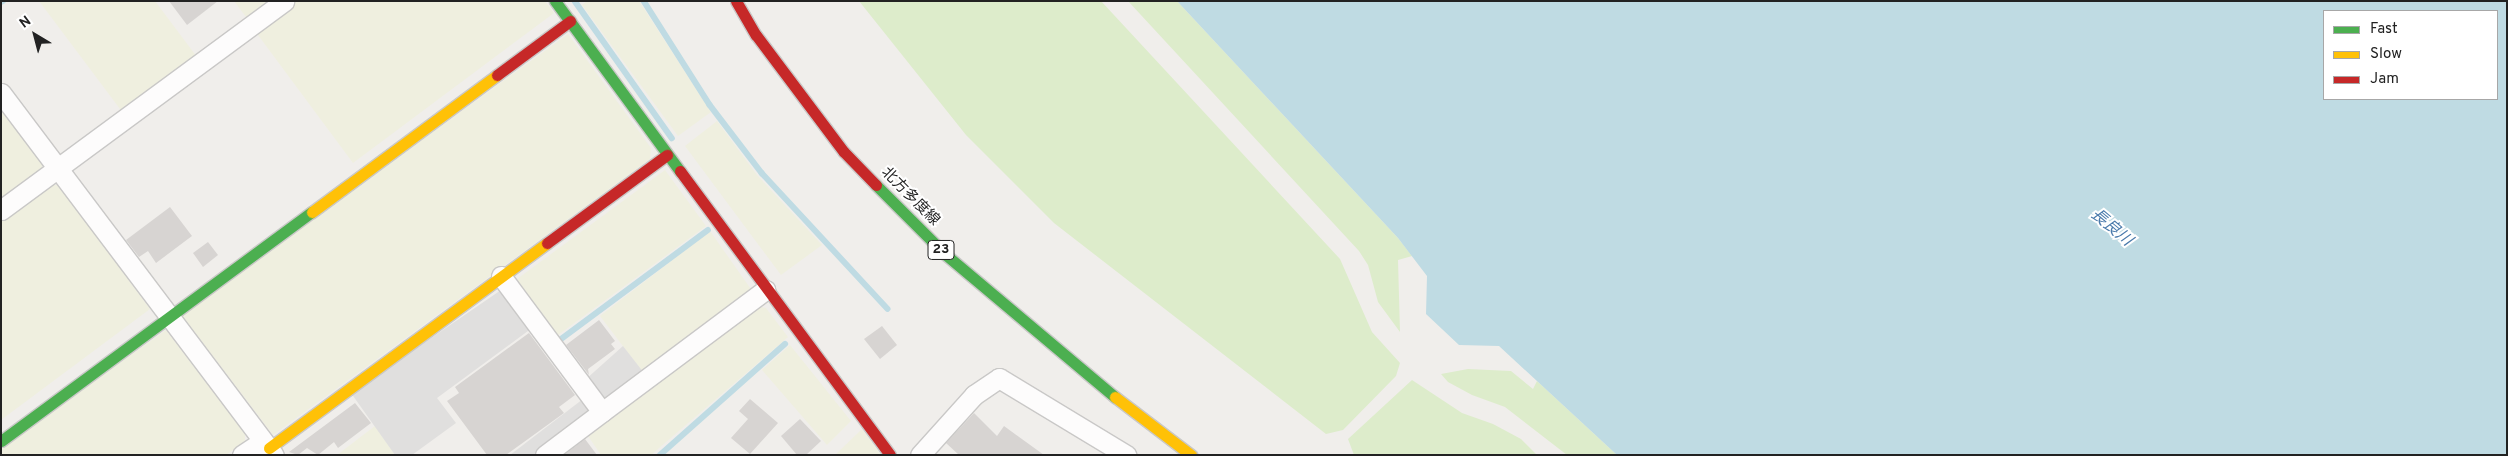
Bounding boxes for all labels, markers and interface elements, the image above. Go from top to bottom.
north arrow [10,10,60,60]
legend [2323,10,2498,100]
text: N [17,13,35,32]
text: Fast [2370,20,2398,39]
text: Slow [2370,45,2402,64]
text: Jam [2370,70,2399,89]
street label: 北方多度線 [877,164,943,230]
water label: 長良川 [2086,205,2136,251]
road number: 23 [927,238,955,262]

